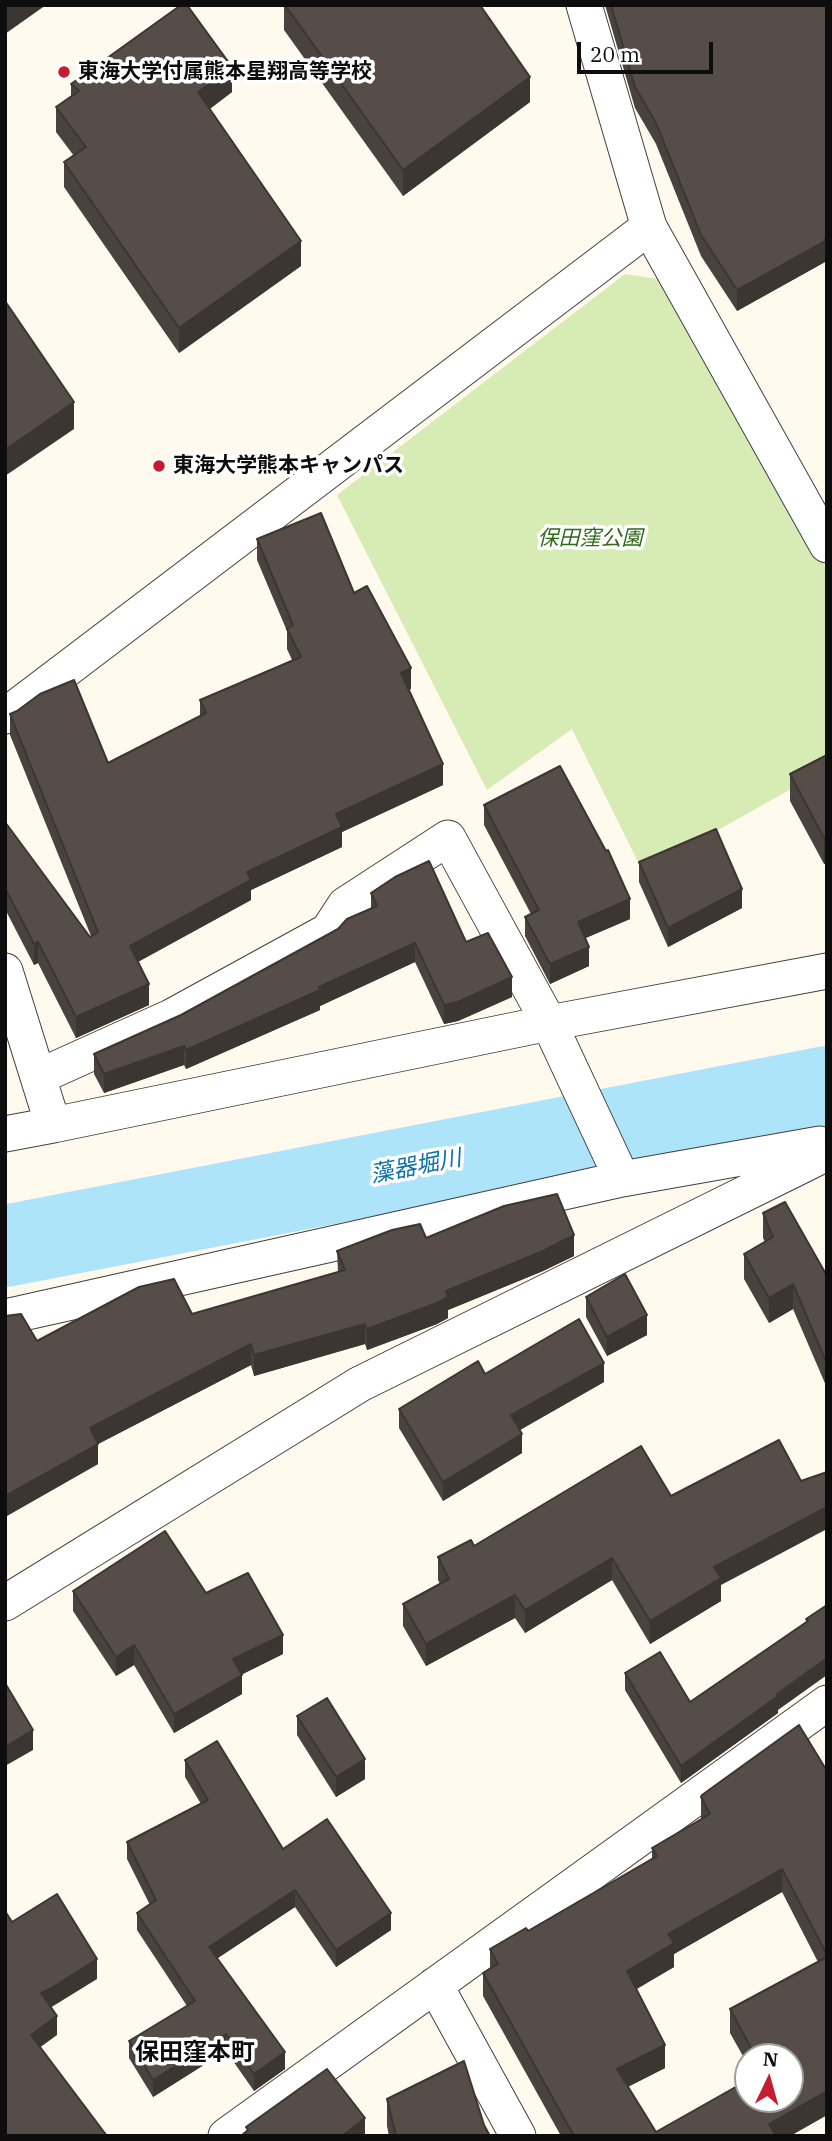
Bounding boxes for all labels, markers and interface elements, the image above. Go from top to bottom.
scale bar [580,28,716,72]
text: 20 m [590,40,640,68]
place label: 東海大学付属熊本星翔高等学校 [78,59,372,85]
marker: 東海大学付属熊本星翔高等学校 [56,64,72,80]
place label: 東海大学熊本キャンパス [173,453,404,479]
marker: 東海大学熊本キャンパス [151,458,167,474]
park label: 保田窪公園 [538,526,642,552]
water label: 藻器堀川 [368,1145,464,1189]
district label: 保田窪本町 [135,2039,255,2067]
north arrow [734,2043,804,2113]
text: N [762,2046,779,2072]

